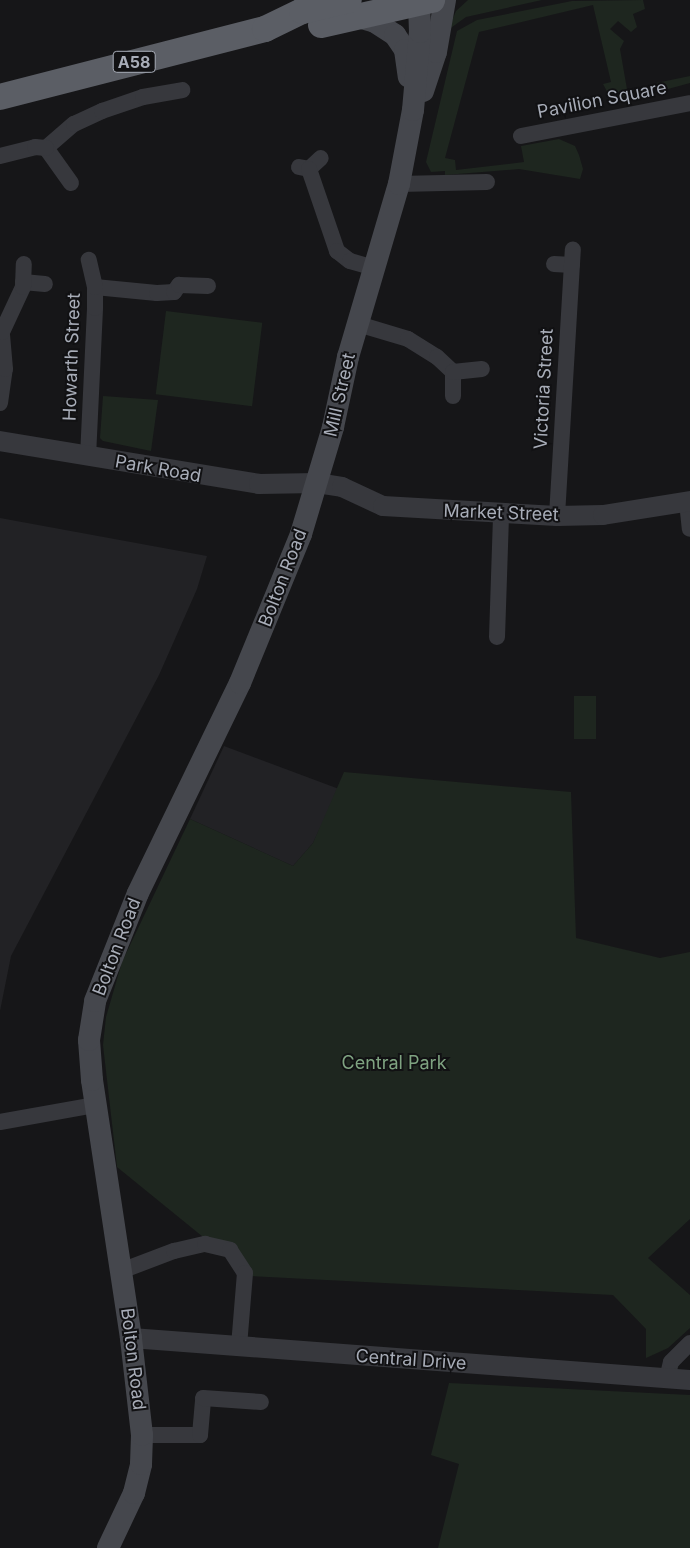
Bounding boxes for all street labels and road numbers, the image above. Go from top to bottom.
road number: A58 [112,48,156,76]
street label: Pavilion Square [535,77,669,123]
street label: Howarth Street [59,293,85,421]
street label: Victoria Street [530,328,558,450]
street label: Mill Street [320,351,360,439]
street label: Park Road [113,451,203,487]
street label: Market Street [443,500,559,526]
street label: Bolton Road [254,526,312,630]
street label: Bolton Road [88,895,146,999]
street label: Bolton Road [116,1307,150,1411]
street label: Central Drive [355,1345,467,1375]

